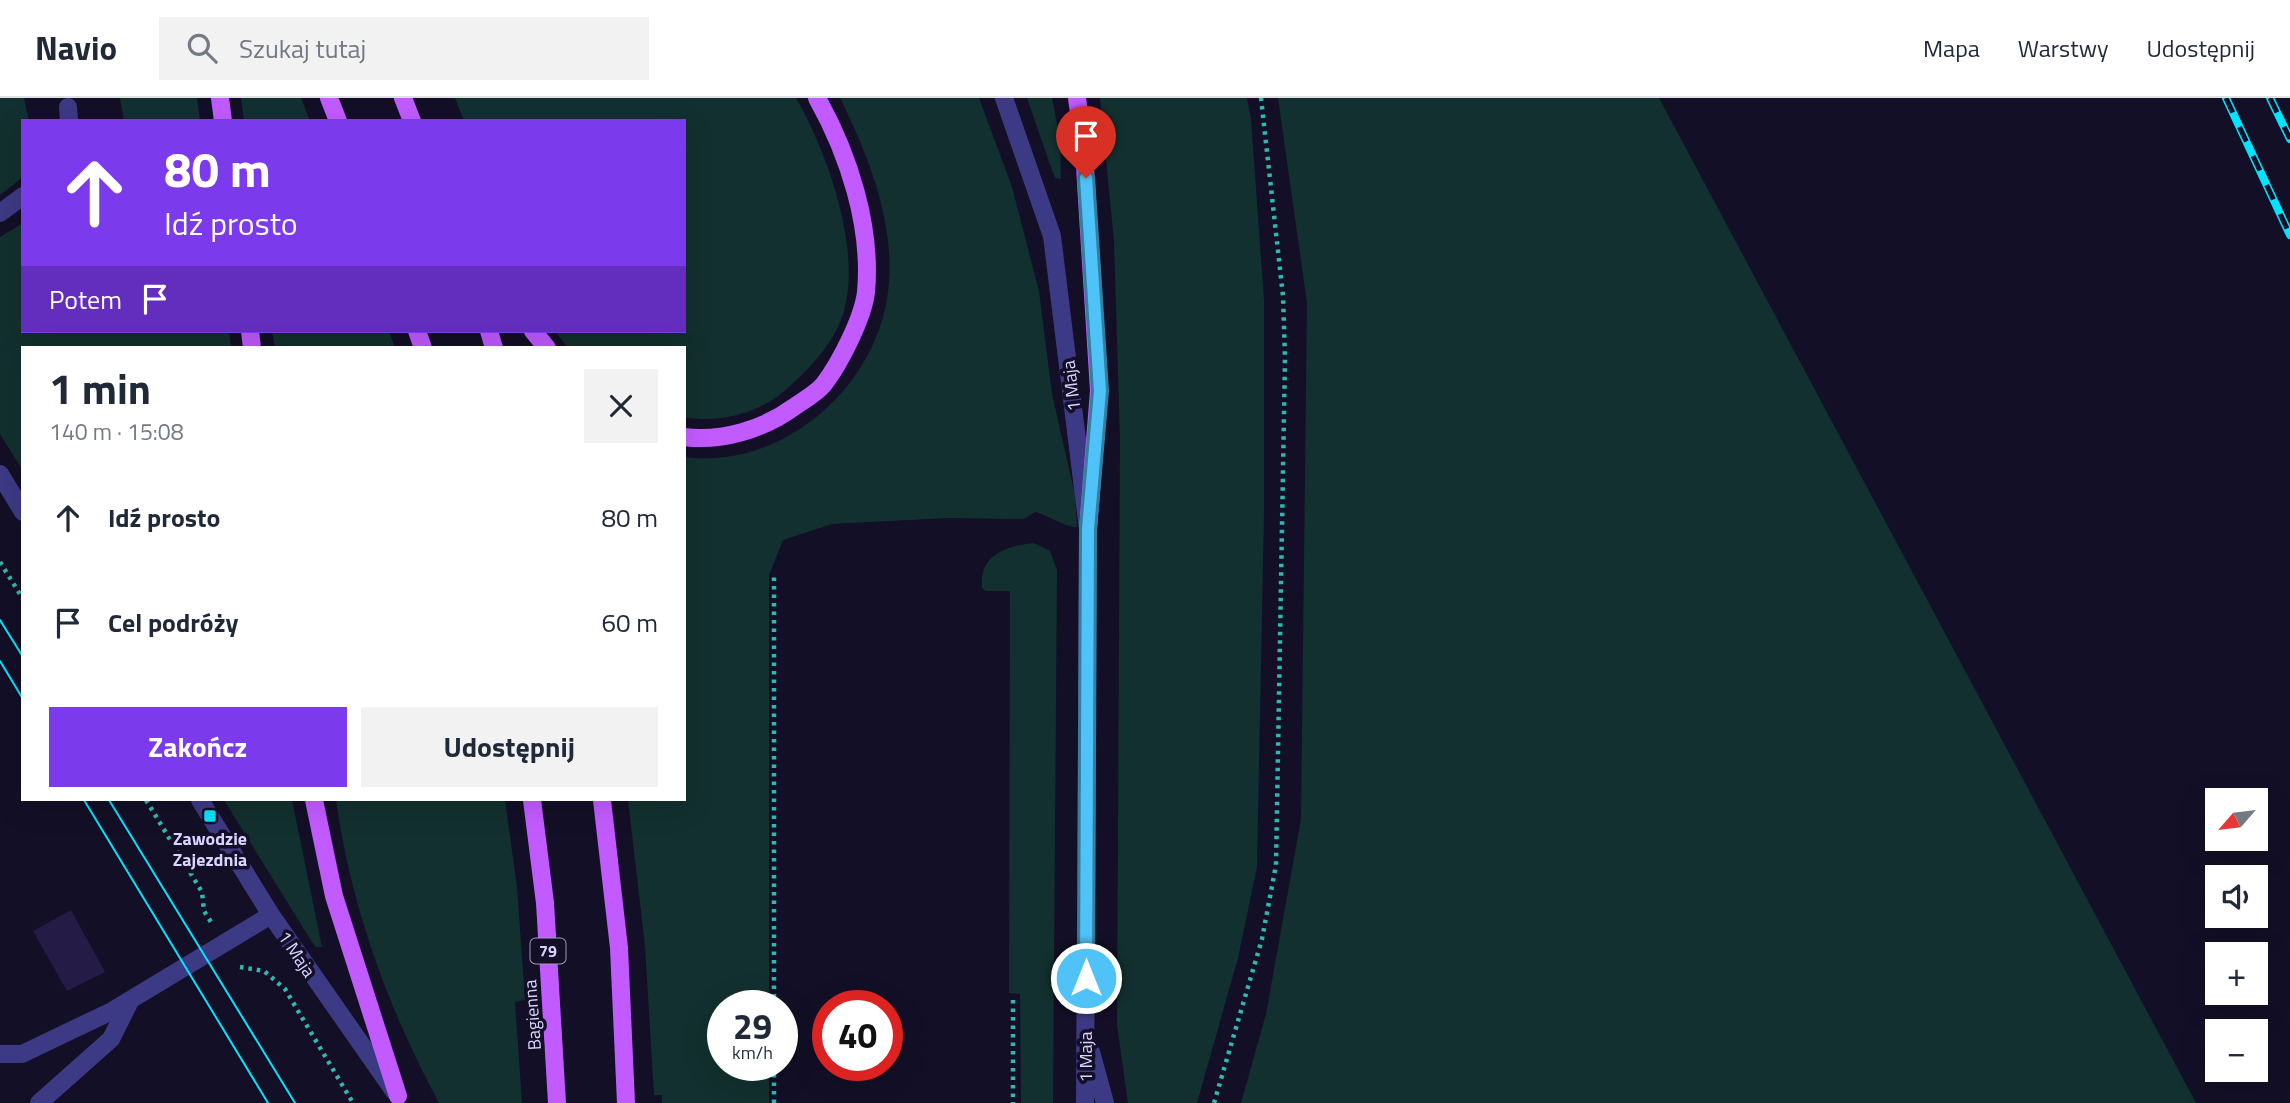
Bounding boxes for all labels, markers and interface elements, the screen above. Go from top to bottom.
search box [159,17,649,80]
text: Navio [35,23,117,73]
icon: search [183,29,221,67]
text: Szukaj tutaj [239,29,366,68]
text: Mapa [1923,30,1980,66]
text: Warstwy [2018,30,2109,66]
text: Udostępnij [2147,30,2255,66]
pin [1056,106,1116,178]
icon: arrive [1067,117,1105,155]
text: 80 m [164,131,271,206]
icon: ahead [49,147,140,238]
text: Idź prosto [164,199,298,247]
text: Potem [49,280,122,319]
icon: arrive [136,280,174,318]
text: 1 min [49,356,151,420]
street label: 1 Maja [1054,359,1088,413]
button: close [584,369,658,443]
text: 140 m · 15:08 [49,414,184,449]
text: Idź prosto [108,498,220,537]
text: 80 m [601,498,658,537]
icon: ahead [49,499,87,537]
text: Cel podróży [108,603,238,642]
text: 60 m [601,603,658,642]
icon: arrive [49,604,87,642]
button: Zakończ [49,707,347,787]
button: Udostępnij [361,707,658,787]
north arrow [2205,788,2268,850]
map controls [2205,788,2268,1082]
marker: Zawodzie Zajezdnia [202,808,218,824]
place label: Zawodzie Zajezdnia [173,825,247,873]
button: sound [2205,865,2268,928]
street label: 1 Maja [272,925,322,983]
road number: 79 [530,938,566,964]
position arrow [1049,941,1123,1015]
button: + [2205,942,2268,1005]
street label: Bagienna [516,979,548,1051]
speed limit sign: 40 [812,990,903,1081]
text: 29 [733,999,772,1053]
button: − [2205,1019,2268,1082]
street label: 1 Maja [1072,1031,1099,1083]
text: km/h [732,1039,773,1066]

